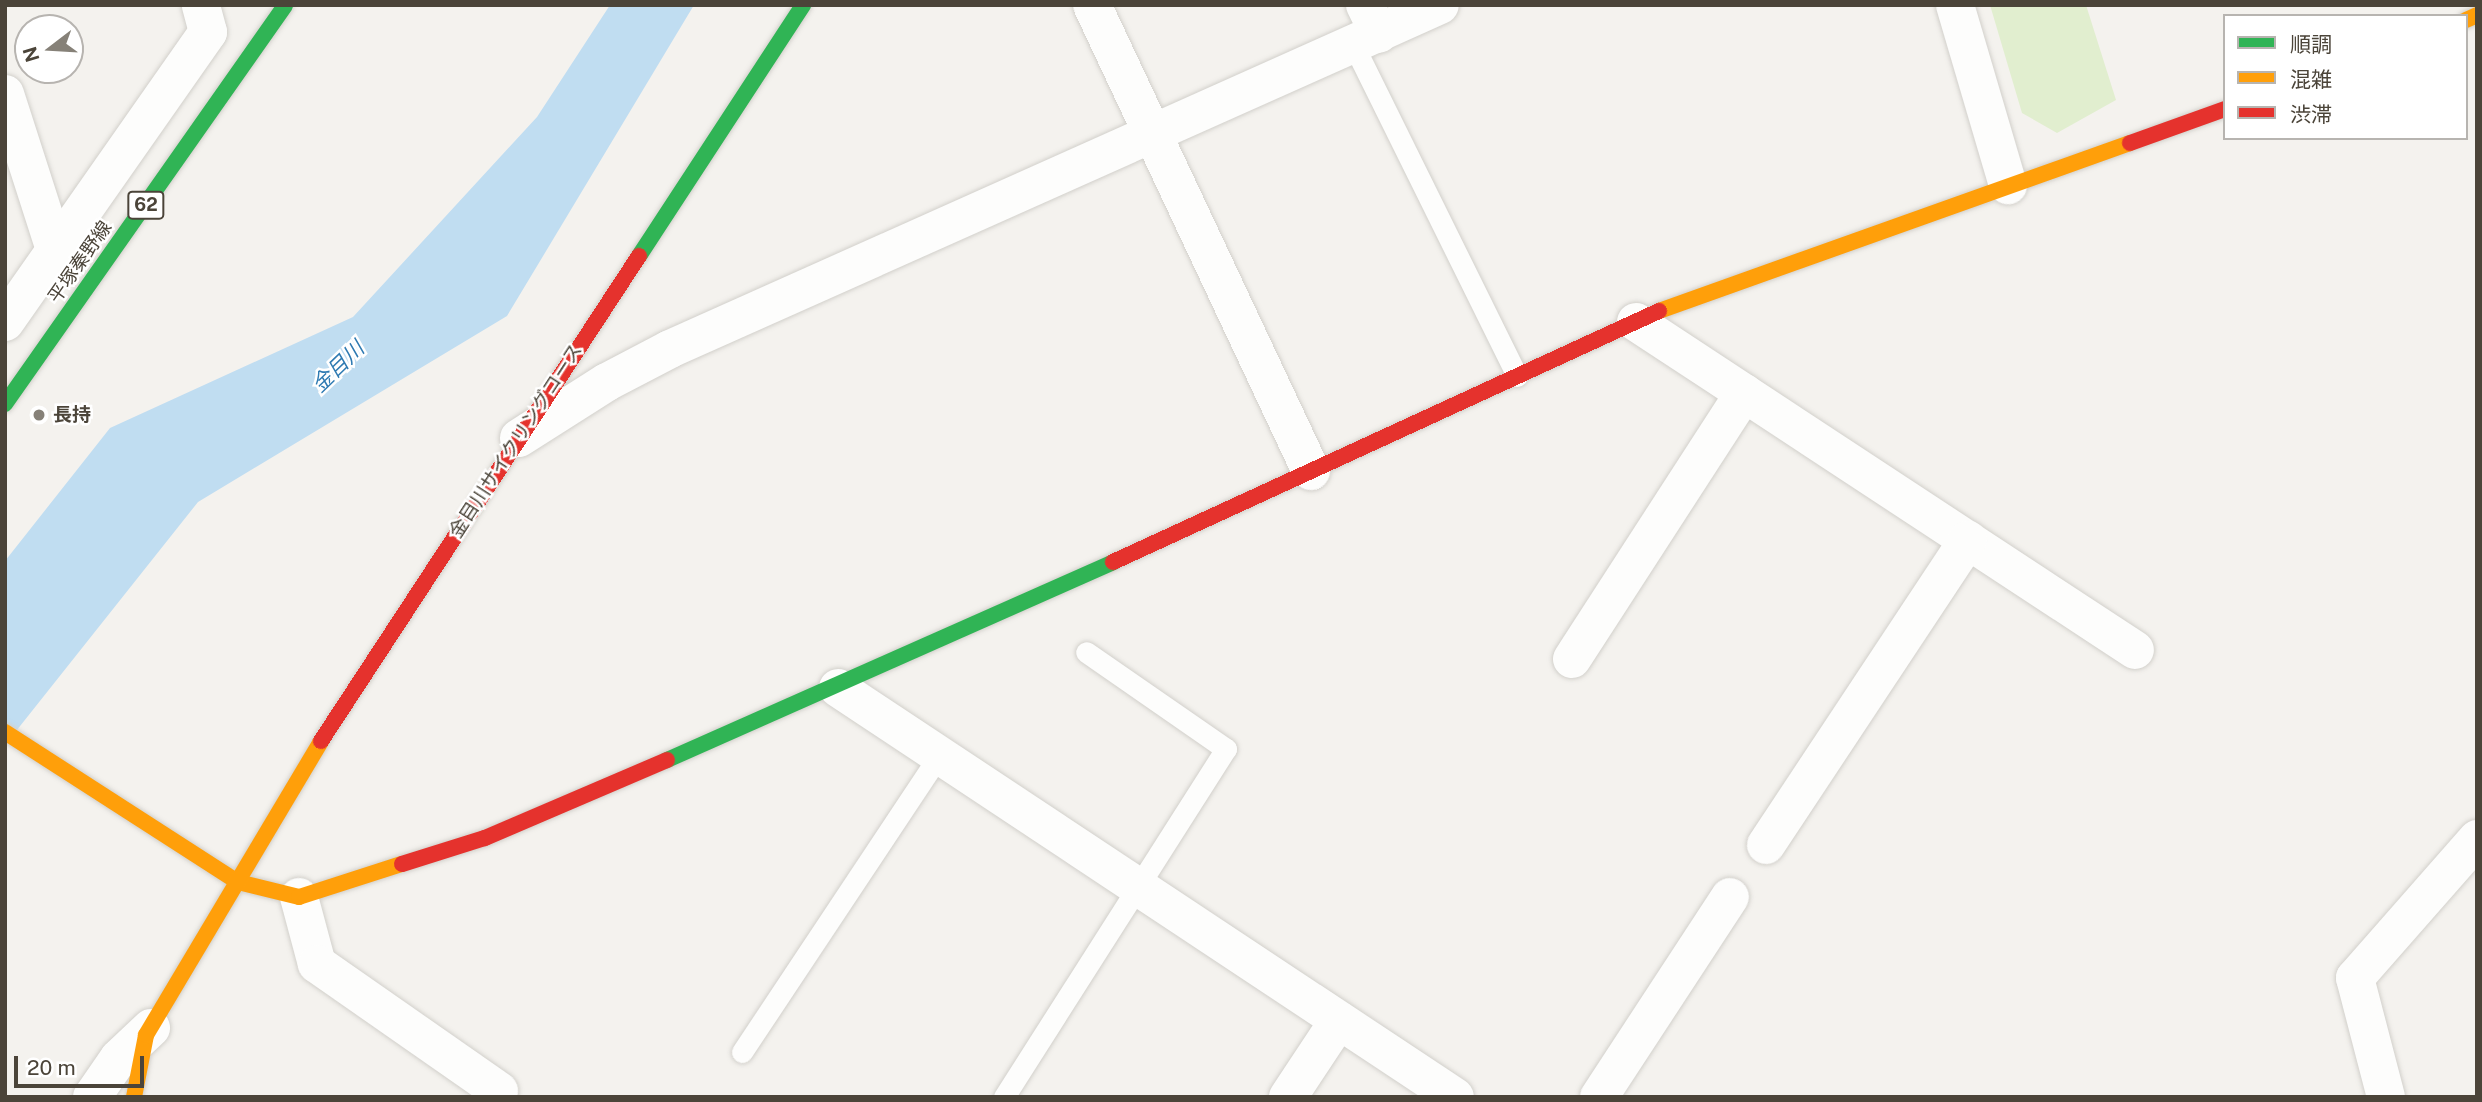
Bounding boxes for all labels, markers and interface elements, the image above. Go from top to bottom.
north arrow [14,14,84,84]
legend [2223,14,2468,140]
text: 順調 [2290,32,2332,57]
text: N [18,44,44,65]
text: 混雑 [2290,67,2332,92]
text: 渋滞 [2290,102,2332,127]
road number: 62 [127,190,165,220]
street label: 平塚秦野線 [43,217,117,307]
water label: 金目川 [307,336,369,398]
street label: 金目川サイクリングコース [444,339,588,543]
place label: 長持 [53,404,91,426]
marker: 長持 [31,407,47,423]
scale bar [18,1042,147,1086]
text: 20 m [27,1055,76,1080]

